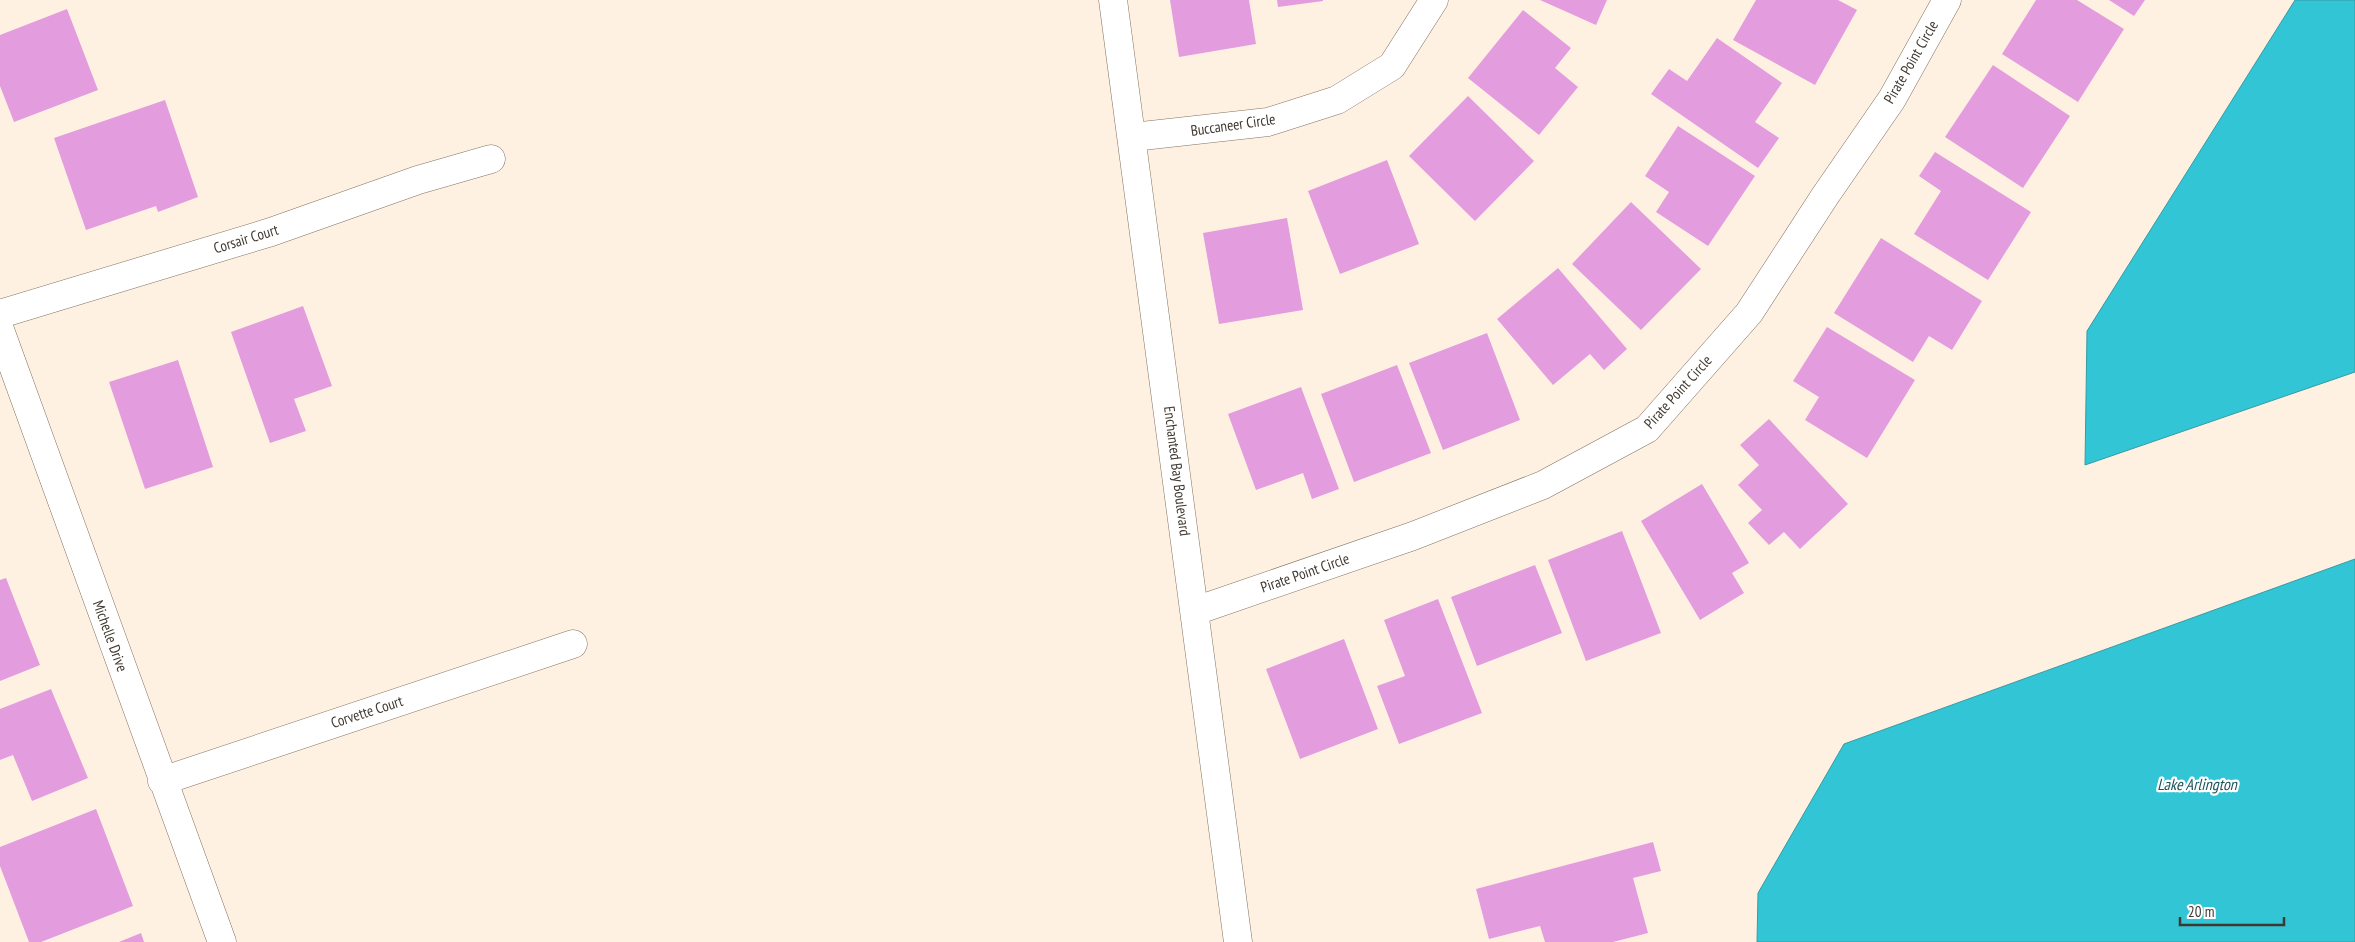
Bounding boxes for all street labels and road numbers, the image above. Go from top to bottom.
street label: Pirate Point Circle [1879,17,1942,107]
street label: Buccaneer Circle [1189,109,1277,140]
street label: Corsair Court [211,220,281,257]
street label: Pirate Point Circle [1640,351,1716,432]
street label: Enchanted Bay Boulevard [1160,405,1195,537]
street label: Pirate Point Circle [1258,548,1352,597]
street label: Michelle Drive [89,598,132,674]
street label: Corvette Court [328,691,405,732]

